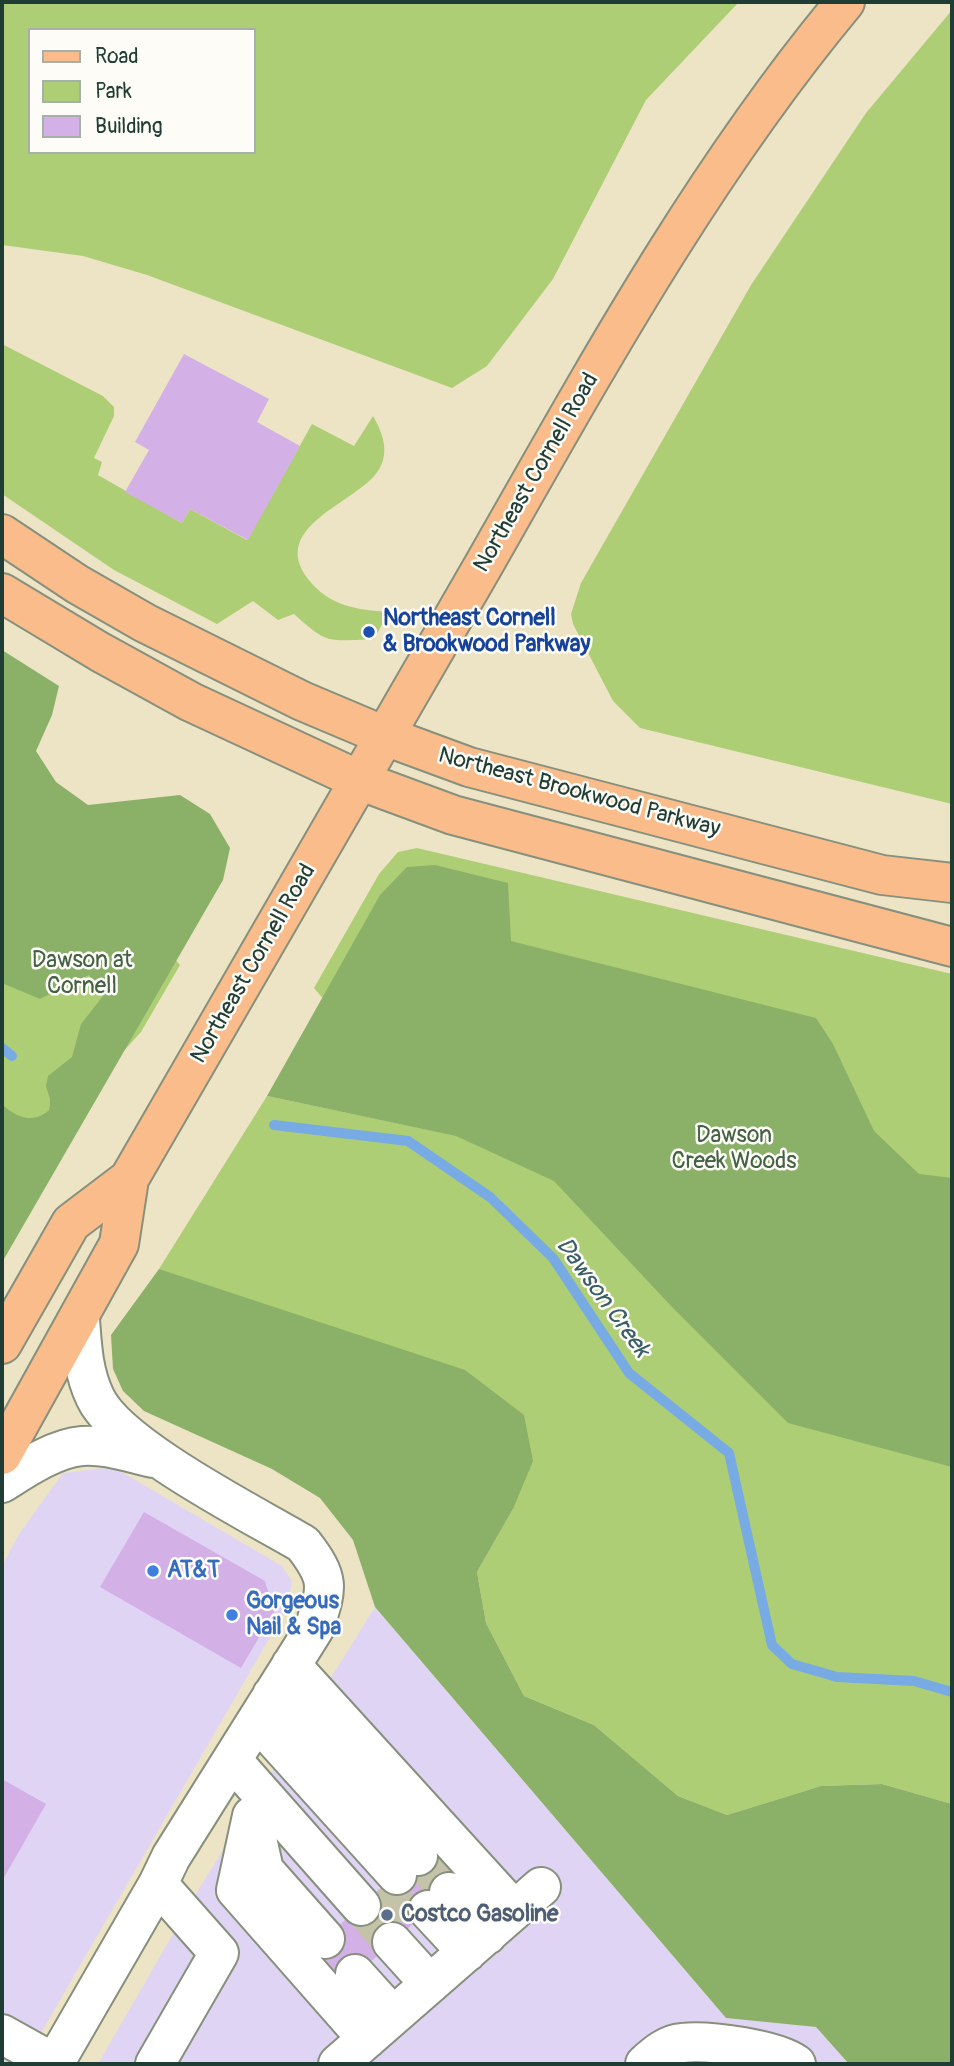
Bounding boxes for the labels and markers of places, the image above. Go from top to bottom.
place label: Northeast Cornell & Brookwood Parkway [383,605,590,659]
marker: Northeast Cornell & Brookwood Parkway [361,624,377,640]
place label: AT&T [167,1557,220,1585]
marker: AT&T [145,1563,161,1579]
place label: Gorgeous Nail & Spa [246,1588,341,1642]
marker: Gorgeous Nail & Spa [224,1607,240,1623]
place label: Costco Gasoline [401,1901,558,1929]
marker: Costco Gasoline [379,1907,395,1923]

